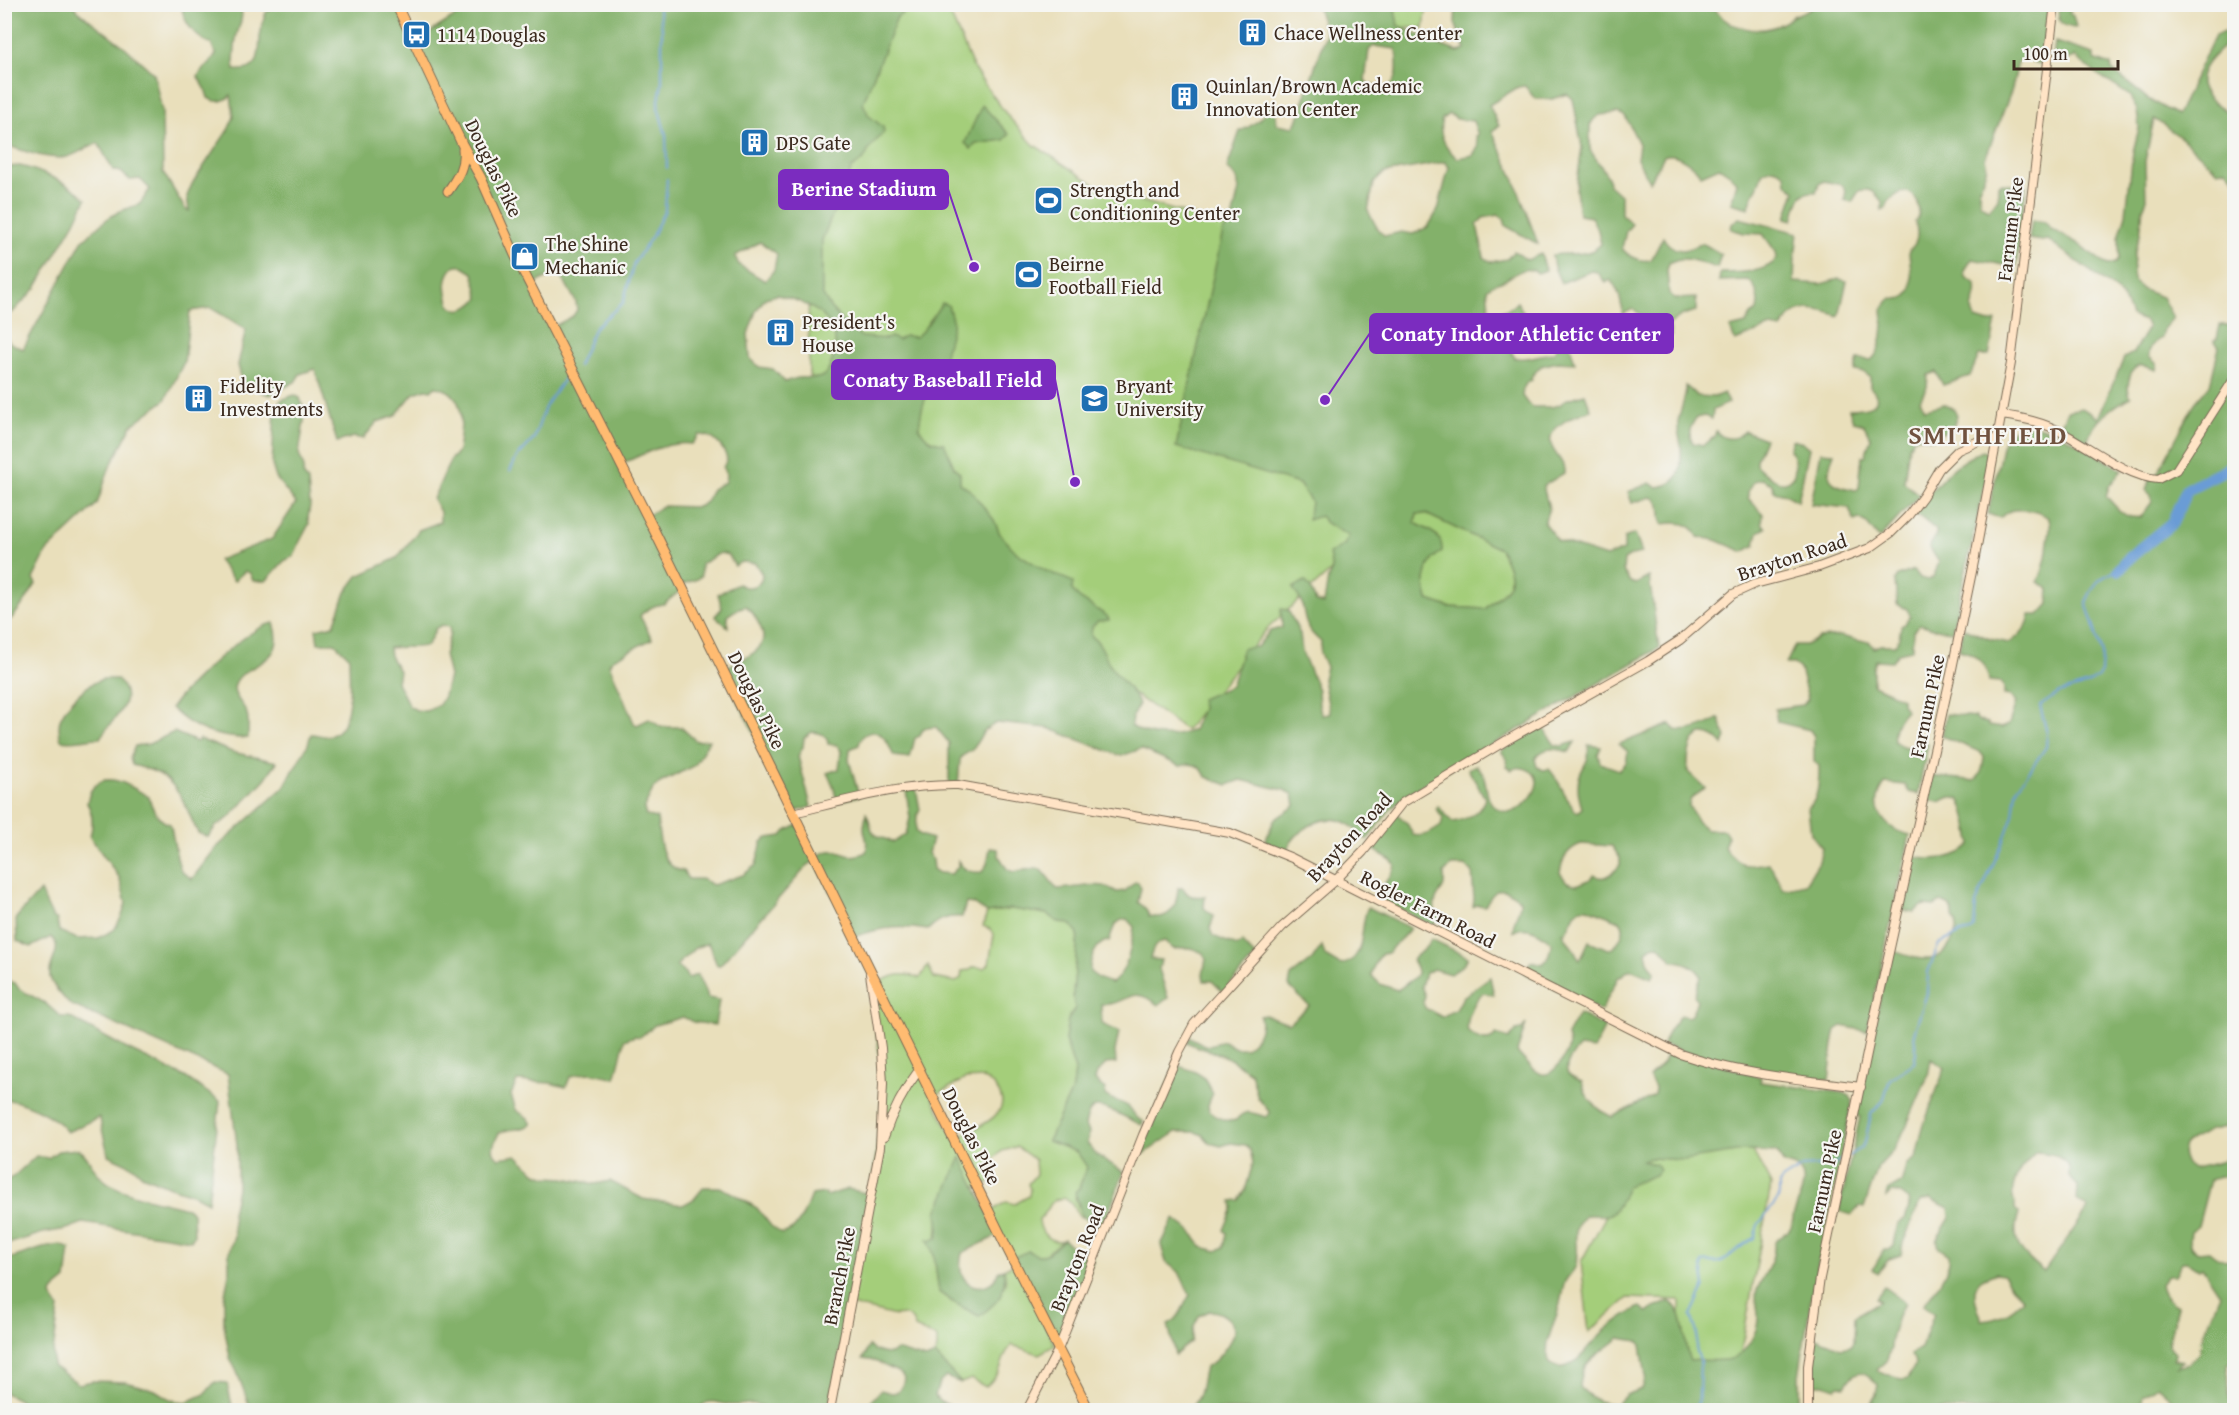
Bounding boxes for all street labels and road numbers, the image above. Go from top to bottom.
street label: Douglas Pike [458,114,531,222]
street label: Farnum Pike [1989,175,2030,283]
street label: Brayton Road [1733,525,1851,588]
street label: Douglas Pike [721,646,794,754]
street label: Farnum Pike [1901,652,1952,760]
street label: Brayton Road [1299,785,1398,888]
street label: Rogler Farm Road [1355,862,1501,955]
street label: Douglas Pike [935,1082,1009,1190]
street label: Farnum Pike [1798,1127,1849,1235]
street label: Brayton Road [1042,1199,1111,1316]
street label: Branch Pike [815,1224,862,1328]

